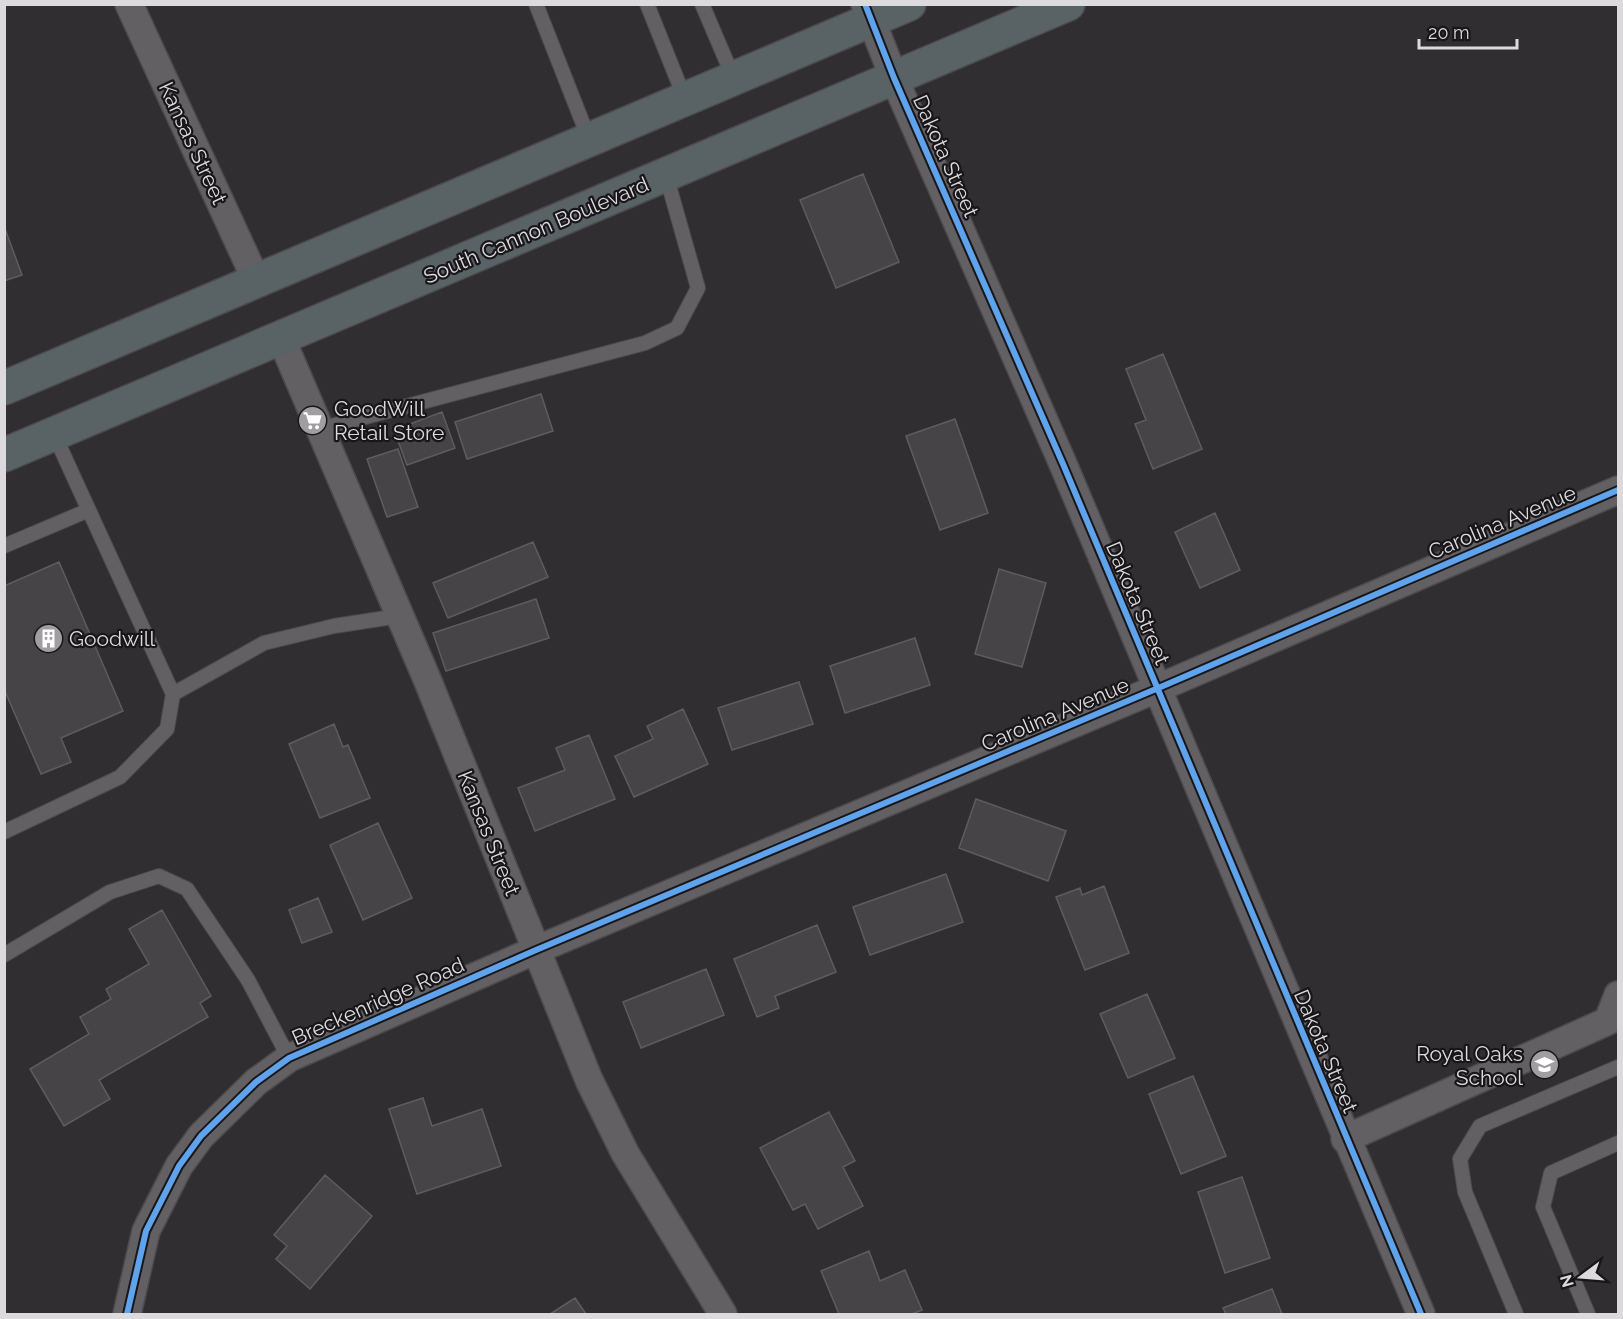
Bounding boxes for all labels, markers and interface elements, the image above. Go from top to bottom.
scale bar [1419,12,1516,50]
text: 20 m [1428,22,1470,43]
street label: Kansas Street [154,78,232,208]
street label: Dakota Street [908,91,984,221]
street label: South Cannon Boulevard [420,171,652,289]
place label: GoodWill Retail Store [334,396,444,445]
supermarket icon: GoodWill Retail Store [297,404,329,436]
street label: Carolina Avenue [1425,480,1579,564]
street label: Dakota Street [1101,538,1175,668]
building icon: Goodwill [32,622,64,654]
place label: Goodwill [69,626,155,651]
street label: Carolina Avenue [978,672,1132,756]
street label: Kansas Street [453,767,525,899]
street label: Breckenridge Road [288,952,468,1050]
street label: Dakota Street [1289,986,1363,1116]
place label: Royal Oaks School [1416,1041,1523,1090]
school or university icon: Royal Oaks School [1528,1049,1560,1081]
north arrow [1551,1247,1611,1307]
text: N [1556,1273,1578,1289]

